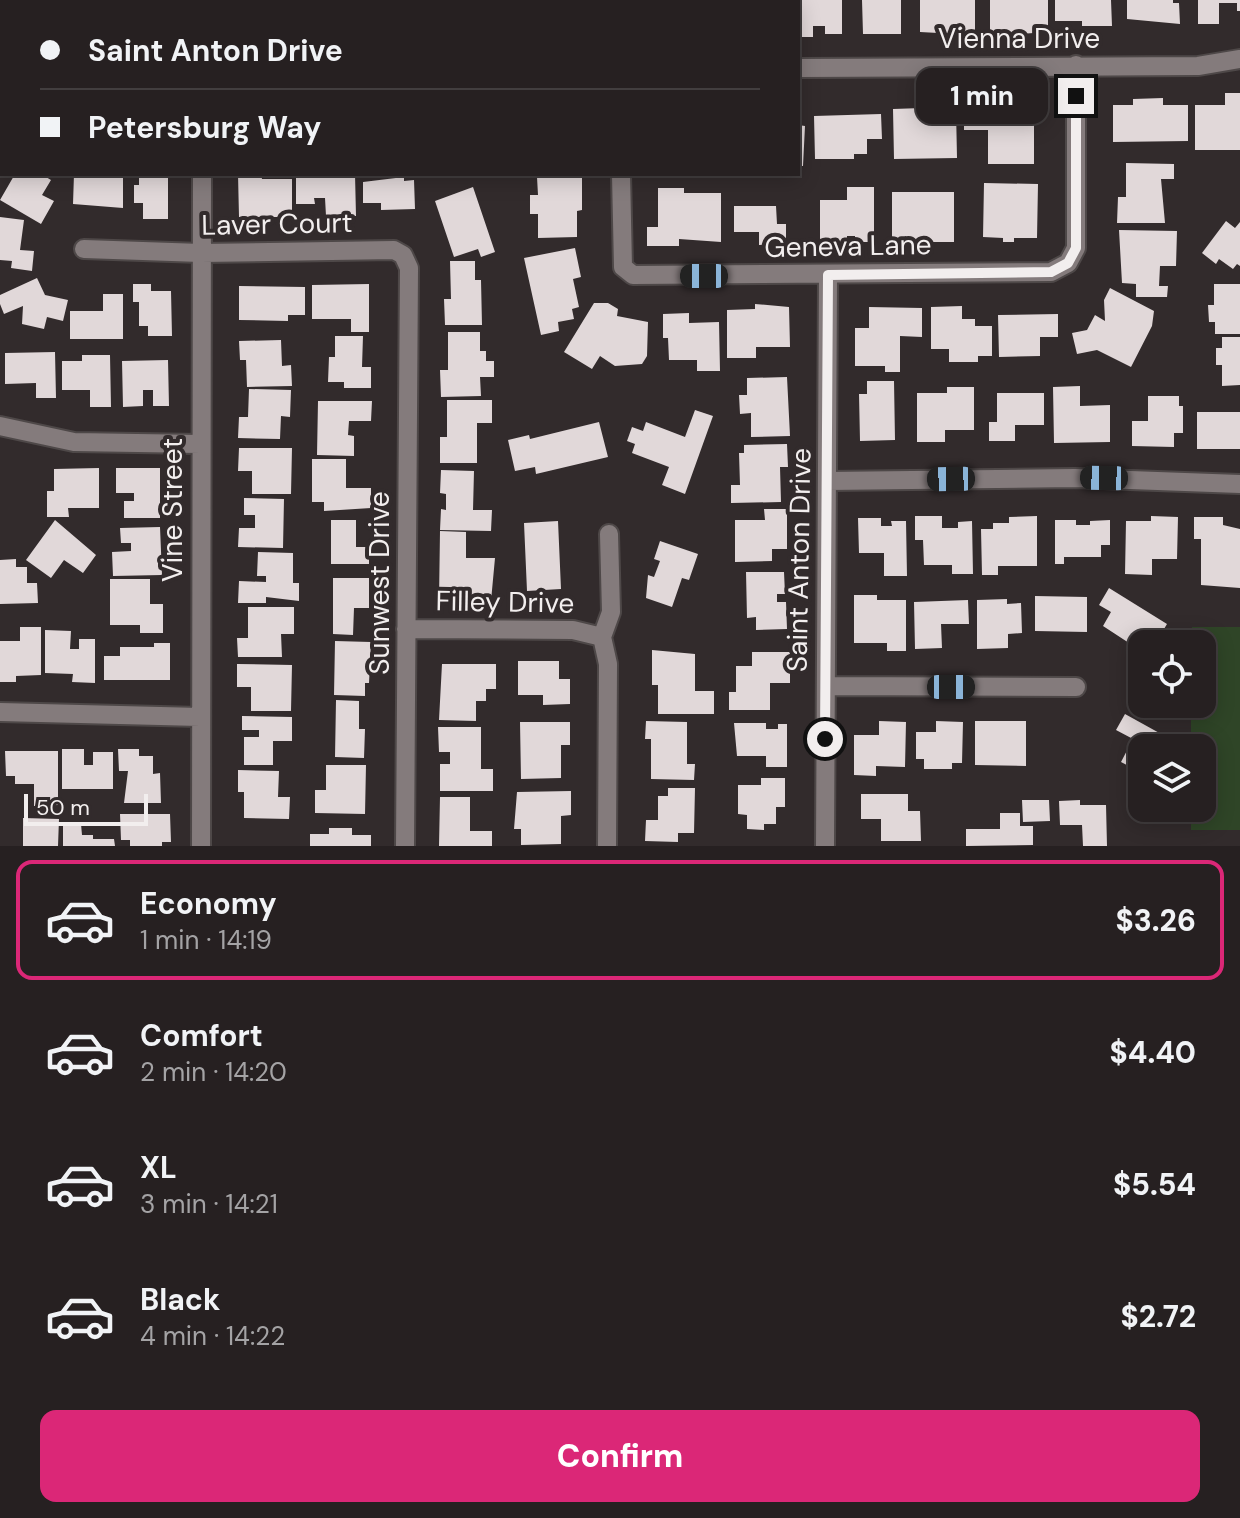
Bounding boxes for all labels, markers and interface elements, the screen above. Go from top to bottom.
street label: Vienna Drive [938,20,1100,57]
text: Saint Anton Drive [88,31,343,70]
callout: 1 min [916,68,1048,124]
route end [1058,78,1094,114]
text: 1 min [950,79,1014,113]
text: Petersburg Way [88,108,321,147]
street label: Laver Court [201,204,353,244]
street label: Geneva Lane [764,226,932,266]
car [680,264,728,288]
street label: Vine Street [154,438,191,582]
street label: Saint Anton Drive [779,448,819,672]
car [1080,466,1128,490]
car [927,467,975,491]
street label: Sunwest Drive [361,491,398,675]
street label: Filley Drive [435,582,575,622]
map controls [1128,630,1216,822]
button: locate [1128,630,1216,718]
car [927,675,975,699]
route start [807,721,843,757]
button: layers [1128,734,1216,822]
scale bar [24,790,148,826]
text: 50 m [36,793,90,822]
icon: car [44,884,116,956]
text: Economy [140,884,277,923]
text: $3.26 [1116,901,1196,940]
text: 1 min · 14:19 [140,923,272,957]
icon: car [44,1016,116,1088]
text: Comfort [140,1016,263,1055]
text: $4.40 [1110,1033,1196,1072]
text: 2 min · 14:20 [140,1055,287,1089]
icon: car [44,1148,116,1220]
text: XL [140,1148,177,1187]
text: $5.54 [1113,1165,1196,1204]
text: 3 min · 14:21 [140,1187,278,1221]
icon: car [44,1280,116,1352]
text: Black [140,1280,220,1319]
text: $2.72 [1120,1297,1196,1336]
text: 4 min · 14:22 [140,1319,285,1353]
button: Confirm [40,1410,1200,1502]

